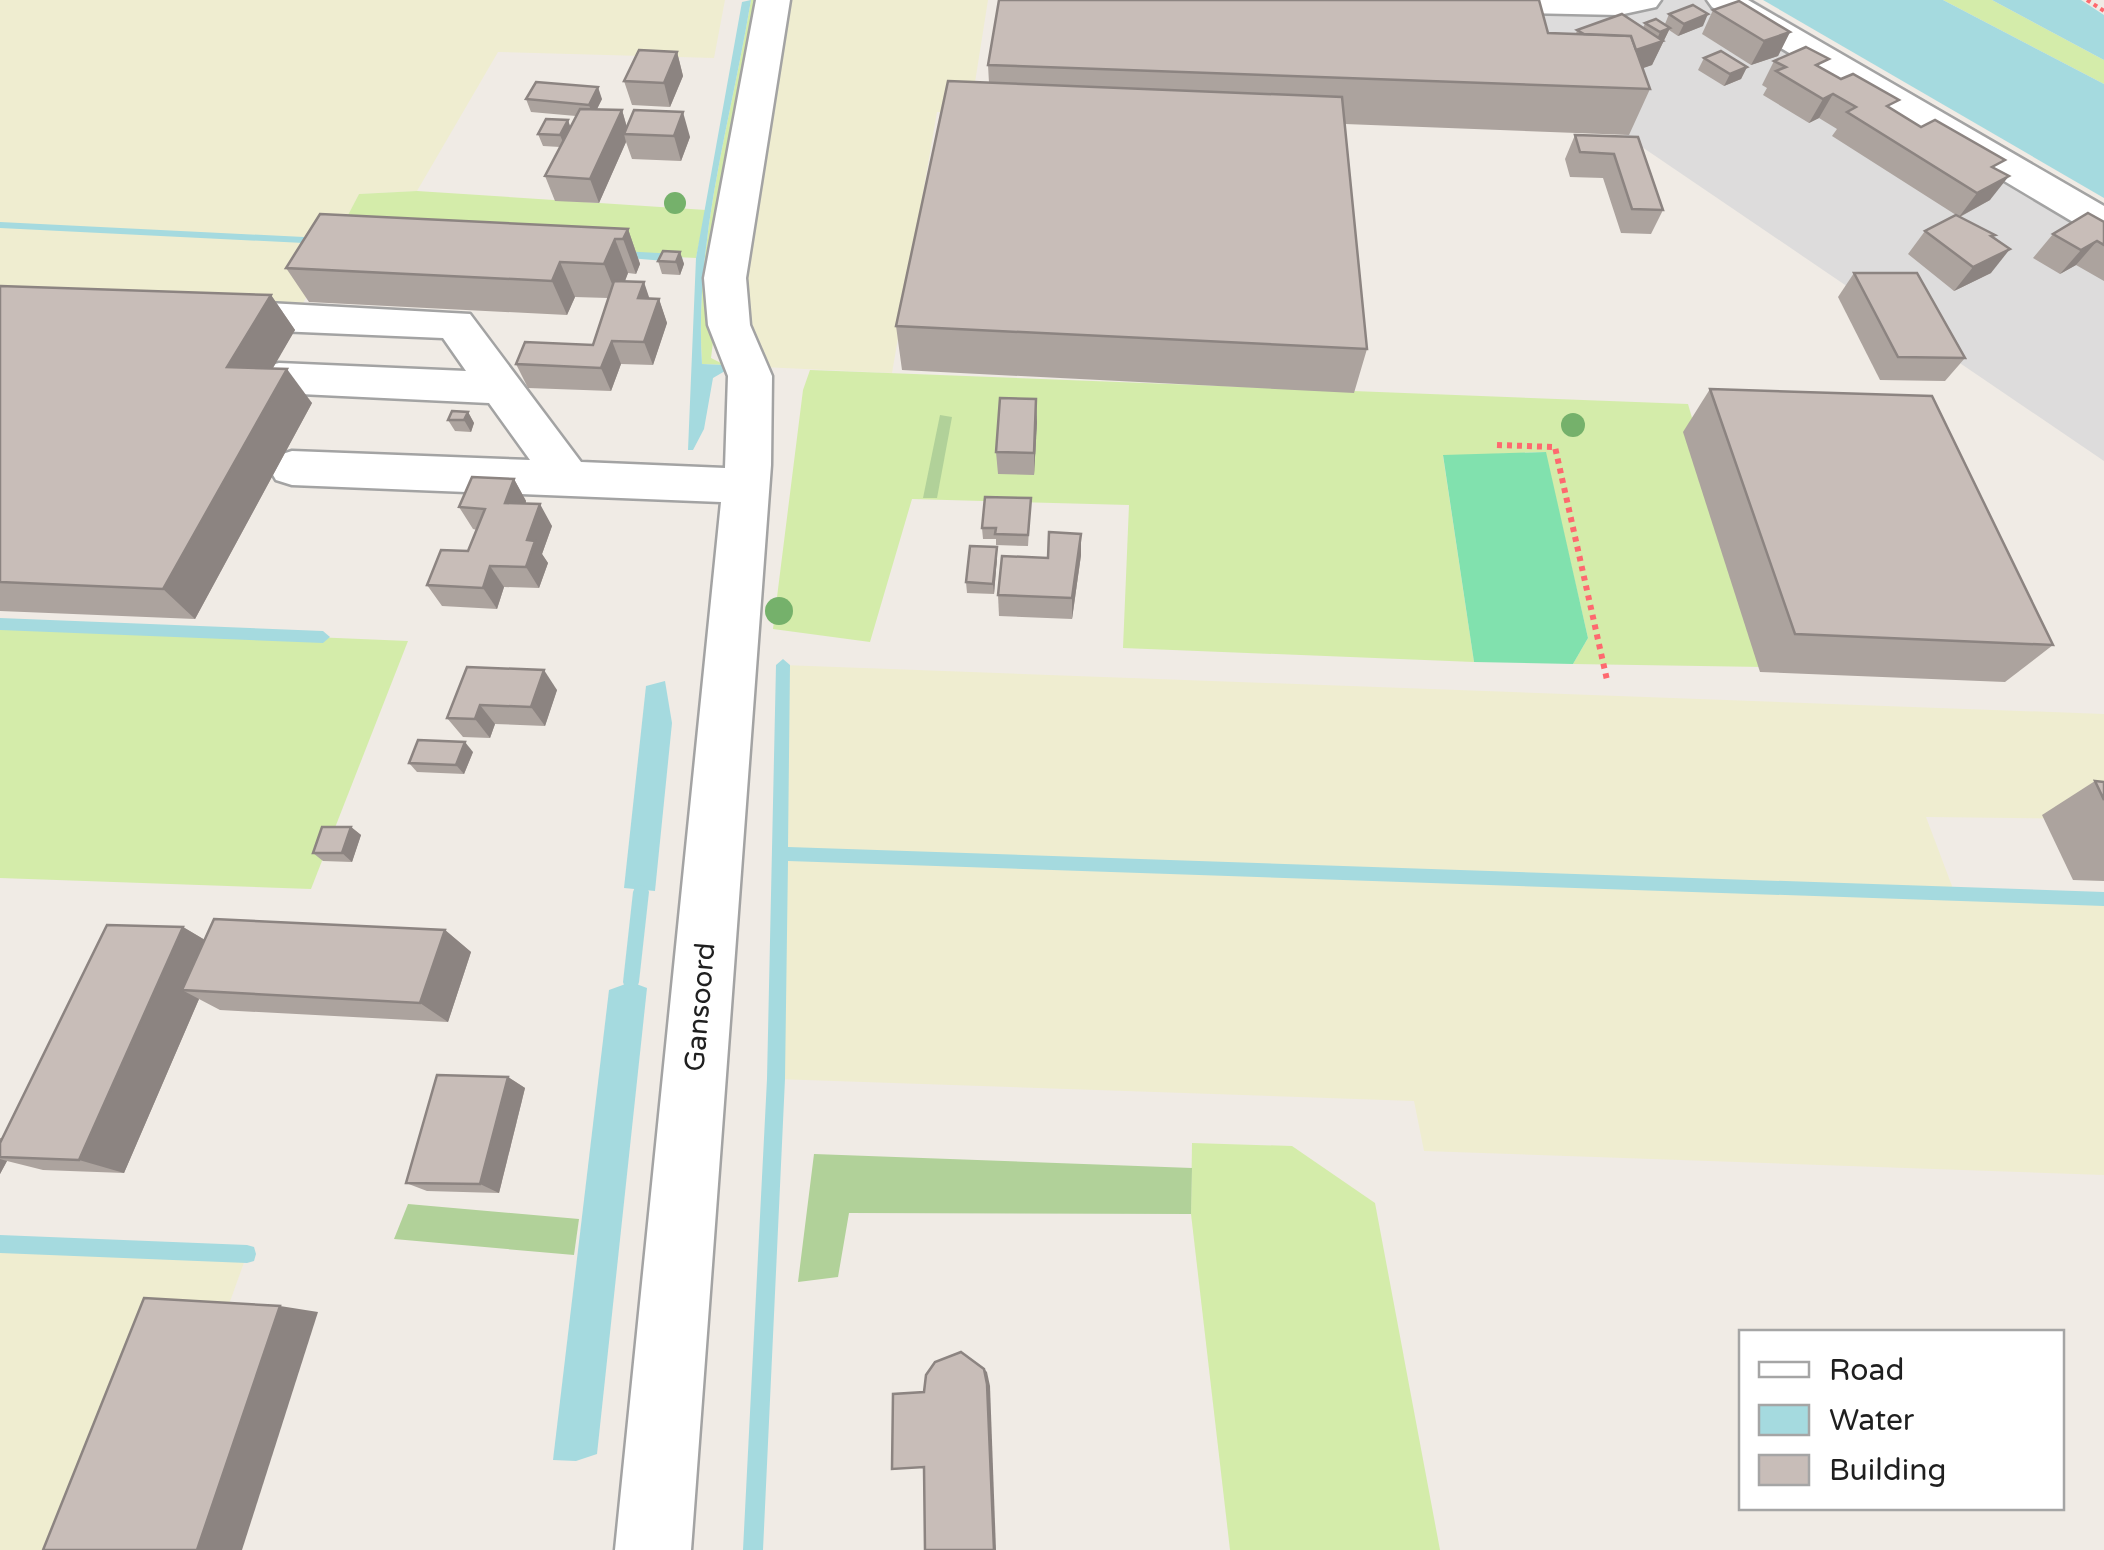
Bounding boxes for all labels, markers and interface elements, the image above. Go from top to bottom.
street label: Gansoord [677,941,723,1073]
legend [1739,1330,2064,1510]
text: Road [1829,1352,1904,1389]
text: Water [1829,1402,1915,1439]
text: Building [1829,1452,1946,1489]

